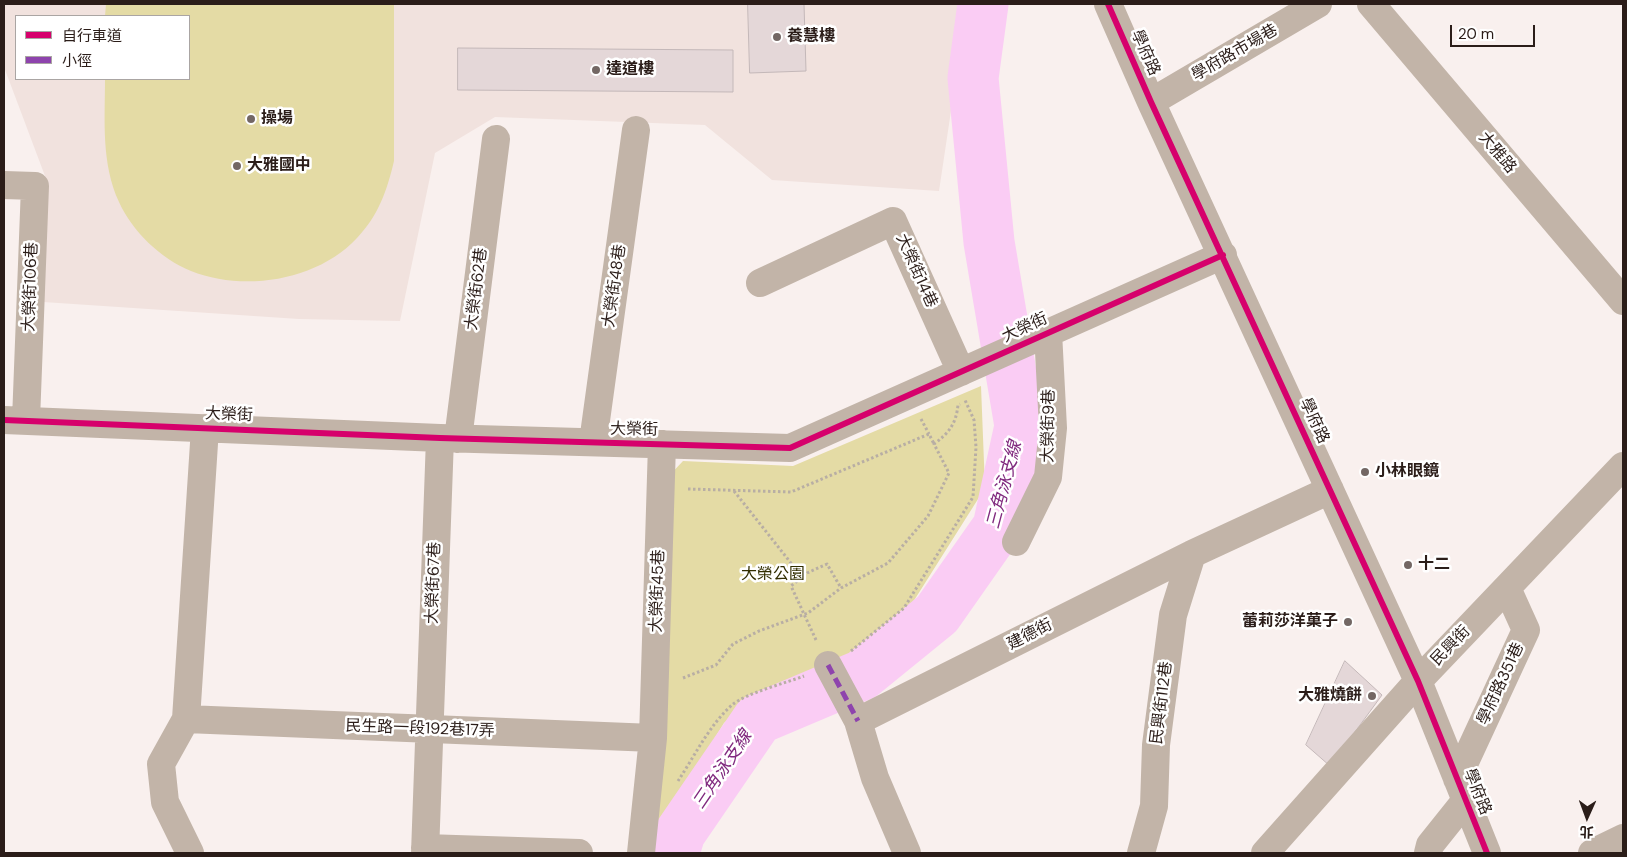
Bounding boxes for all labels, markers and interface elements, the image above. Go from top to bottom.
legend [15,15,190,80]
scale bar [1452,15,1537,47]
street label: 學府路市場巷 [1189,21,1281,85]
text: 20 m [1458,24,1494,44]
text: 自行車道 [62,26,122,46]
place label: 養慧樓 [787,27,835,47]
street label: 學府路 [1126,27,1164,79]
marker: 養慧樓 [771,31,783,43]
text: 小徑 [62,51,92,71]
place label: 達道樓 [606,60,654,80]
marker: 達道樓 [590,64,602,76]
place label: 操場 [261,109,293,129]
marker: 操場 [245,113,257,125]
street label: 大雅路 [1474,128,1520,178]
place label: 大雅國中 [247,156,311,176]
marker: 大雅國中 [231,160,243,172]
street label: 大榮街14巷 [891,231,941,311]
street label: 大榮街106巷 [20,242,42,332]
street label: 大榮街48巷 [600,243,630,329]
street label: 大榮街62巷 [462,247,492,331]
street label: 大榮街 [999,309,1051,347]
street label: 大榮街9巷 [1039,389,1059,463]
street label: 學府路 [1295,395,1333,447]
street label: 大榮街 [205,405,253,425]
street label: 大榮街 [610,420,658,440]
water label: 三角泳支線 [983,439,1027,531]
place label: 小林眼鏡 [1375,462,1439,482]
marker: 小林眼鏡 [1359,466,1371,478]
street label: 大榮街67巷 [423,542,445,624]
street label: 大榮街45巷 [647,549,669,633]
place label: 十二 [1418,555,1450,575]
marker: 十二 [1402,559,1414,571]
park label: 大榮公園 [741,565,805,585]
place label: 蕾莉莎洋菓子 [1242,612,1338,632]
street label: 建德街 [1004,616,1056,654]
marker: 蕾莉莎洋菓子 [1342,616,1354,628]
street label: 民興街 [1427,622,1475,670]
street label: 學府路351巷 [1474,640,1528,728]
street label: 民興街112巷 [1147,661,1177,745]
place label: 大雅燒餅 [1298,686,1362,706]
marker: 大雅燒餅 [1366,690,1378,702]
street label: 民生路一段192巷17弄 [345,717,495,741]
water label: 三角泳支線 [689,727,757,813]
street label: 學府路 [1459,766,1495,818]
north arrow [1562,792,1612,842]
text: 北 [1579,823,1594,841]

